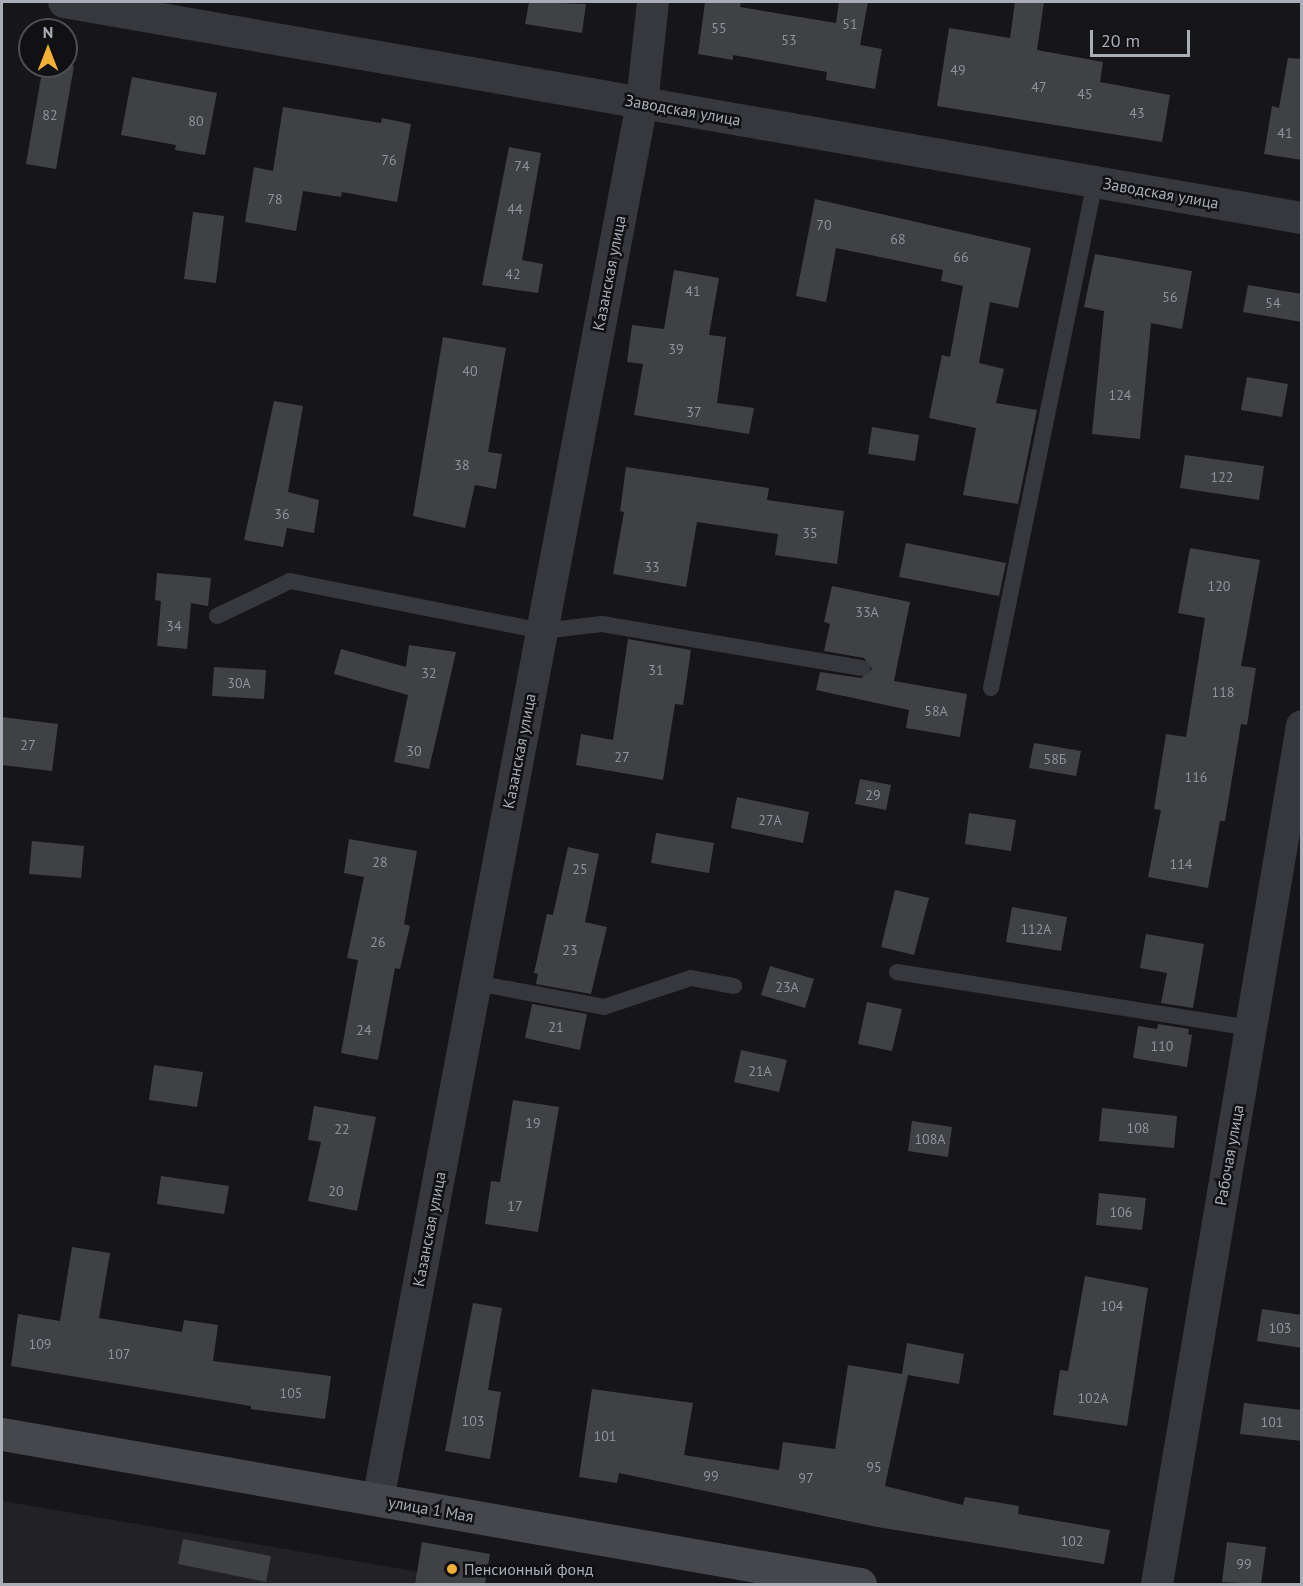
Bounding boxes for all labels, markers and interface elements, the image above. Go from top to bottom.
house number: 51 [842,16,858,32]
north arrow [18,18,78,78]
scale bar [1093,18,1194,56]
house number: 55 [711,20,727,36]
text: N [43,22,53,42]
text: 20 m [1101,29,1140,52]
house number: 53 [781,32,797,48]
house number: 49 [950,62,966,78]
house number: 47 [1031,79,1047,95]
house number: 45 [1077,86,1093,102]
street label: Заводская улица [624,90,742,130]
house number: 43 [1129,105,1145,121]
house number: 82 [42,107,58,123]
house number: 80 [188,113,204,129]
house number: 41 [1277,125,1293,141]
house number: 76 [381,152,397,168]
house number: 74 [514,158,530,174]
street label: Заводская улица [1102,173,1220,213]
house number: 78 [267,191,283,207]
house number: 44 [507,201,523,217]
street label: Казанская улица [588,214,630,332]
house number: 70 [816,217,832,233]
house number: 68 [890,231,906,247]
house number: 66 [953,249,969,265]
house number: 42 [505,266,521,282]
house number: 41 [685,283,701,299]
house number: 56 [1162,289,1178,305]
house number: 54 [1265,295,1281,311]
house number: 39 [668,341,684,357]
house number: 40 [462,363,478,379]
house number: 124 [1109,387,1131,403]
house number: 37 [686,404,702,420]
house number: 38 [454,457,470,473]
house number: 122 [1211,469,1233,485]
house number: 36 [274,506,290,522]
house number: 35 [802,525,818,541]
house number: 33 [644,559,660,575]
house number: 120 [1208,578,1230,594]
house number: 33А [855,604,879,620]
house number: 34 [166,618,182,634]
house number: 31 [648,662,664,678]
house number: 32 [421,665,437,681]
house number: 30А [227,675,251,691]
house number: 118 [1212,684,1234,700]
street label: Казанская улица [498,692,540,810]
house number: 58А [924,703,948,719]
house number: 27 [20,737,36,753]
house number: 30 [406,743,422,759]
house number: 27 [614,749,630,765]
house number: 58Б [1044,751,1066,767]
house number: 116 [1185,769,1207,785]
house number: 29 [865,787,881,803]
house number: 27А [758,812,782,828]
house number: 28 [372,854,388,870]
house number: 114 [1170,856,1192,872]
house number: 25 [572,861,588,877]
house number: 112А [1020,921,1052,937]
house number: 26 [370,934,386,950]
house number: 23 [562,942,578,958]
house number: 23А [775,979,799,995]
house number: 21 [548,1019,564,1035]
house number: 24 [356,1022,372,1038]
house number: 110 [1151,1038,1173,1054]
house number: 21А [748,1063,772,1079]
street label: Рабочая улица [1211,1103,1247,1207]
house number: 19 [525,1115,541,1131]
house number: 108 [1127,1120,1149,1136]
house number: 22 [334,1121,350,1137]
house number: 108А [914,1131,946,1147]
street label: Казанская улица [408,1170,450,1288]
house number: 20 [328,1183,344,1199]
house number: 17 [507,1198,523,1214]
house number: 106 [1110,1204,1132,1220]
house number: 104 [1101,1298,1123,1314]
house number: 103 [1269,1320,1291,1336]
house number: 109 [29,1336,51,1352]
house number: 107 [108,1346,130,1362]
house number: 105 [280,1385,302,1401]
house number: 102А [1077,1390,1109,1406]
house number: 103 [462,1413,484,1429]
house number: 101 [1261,1414,1283,1430]
house number: 101 [594,1428,616,1444]
house number: 95 [866,1459,882,1475]
house number: 99 [703,1468,719,1484]
house number: 97 [798,1470,814,1486]
street label: улица 1 Мая [387,1492,475,1526]
house number: 102 [1061,1533,1083,1549]
house number: 99 [1236,1556,1252,1572]
place label: Пенсионный фонд [464,1559,593,1579]
marker: Пенсионный фонд [445,1562,459,1576]

